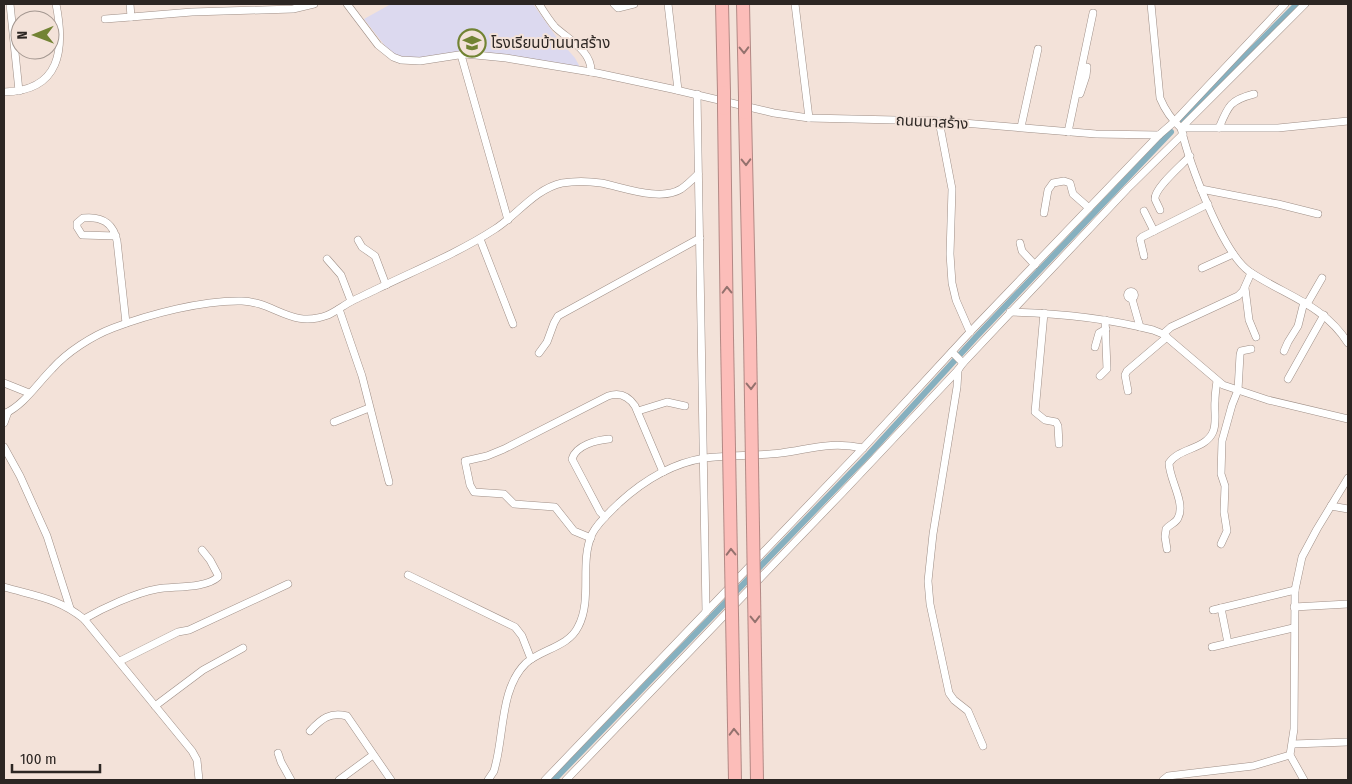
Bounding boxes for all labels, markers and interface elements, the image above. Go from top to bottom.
north arrow [10,10,60,60]
school or university icon: โรงเรียนบ้านนาสร้าง [457,28,487,58]
text: N [14,31,31,40]
place label: โรงเรียนบ้านนาสร้าง [491,34,610,52]
one-way arrow [739,46,749,54]
street label: ถนนนาสร้าง [895,111,969,133]
one-way arrow [741,158,751,166]
one-way arrow [722,285,732,293]
one-way arrow [745,383,756,391]
one-way arrow [726,547,736,555]
one-way arrow [749,615,760,623]
one-way arrow [729,727,739,735]
scale bar [12,742,100,774]
text: 100 m [20,750,57,768]

